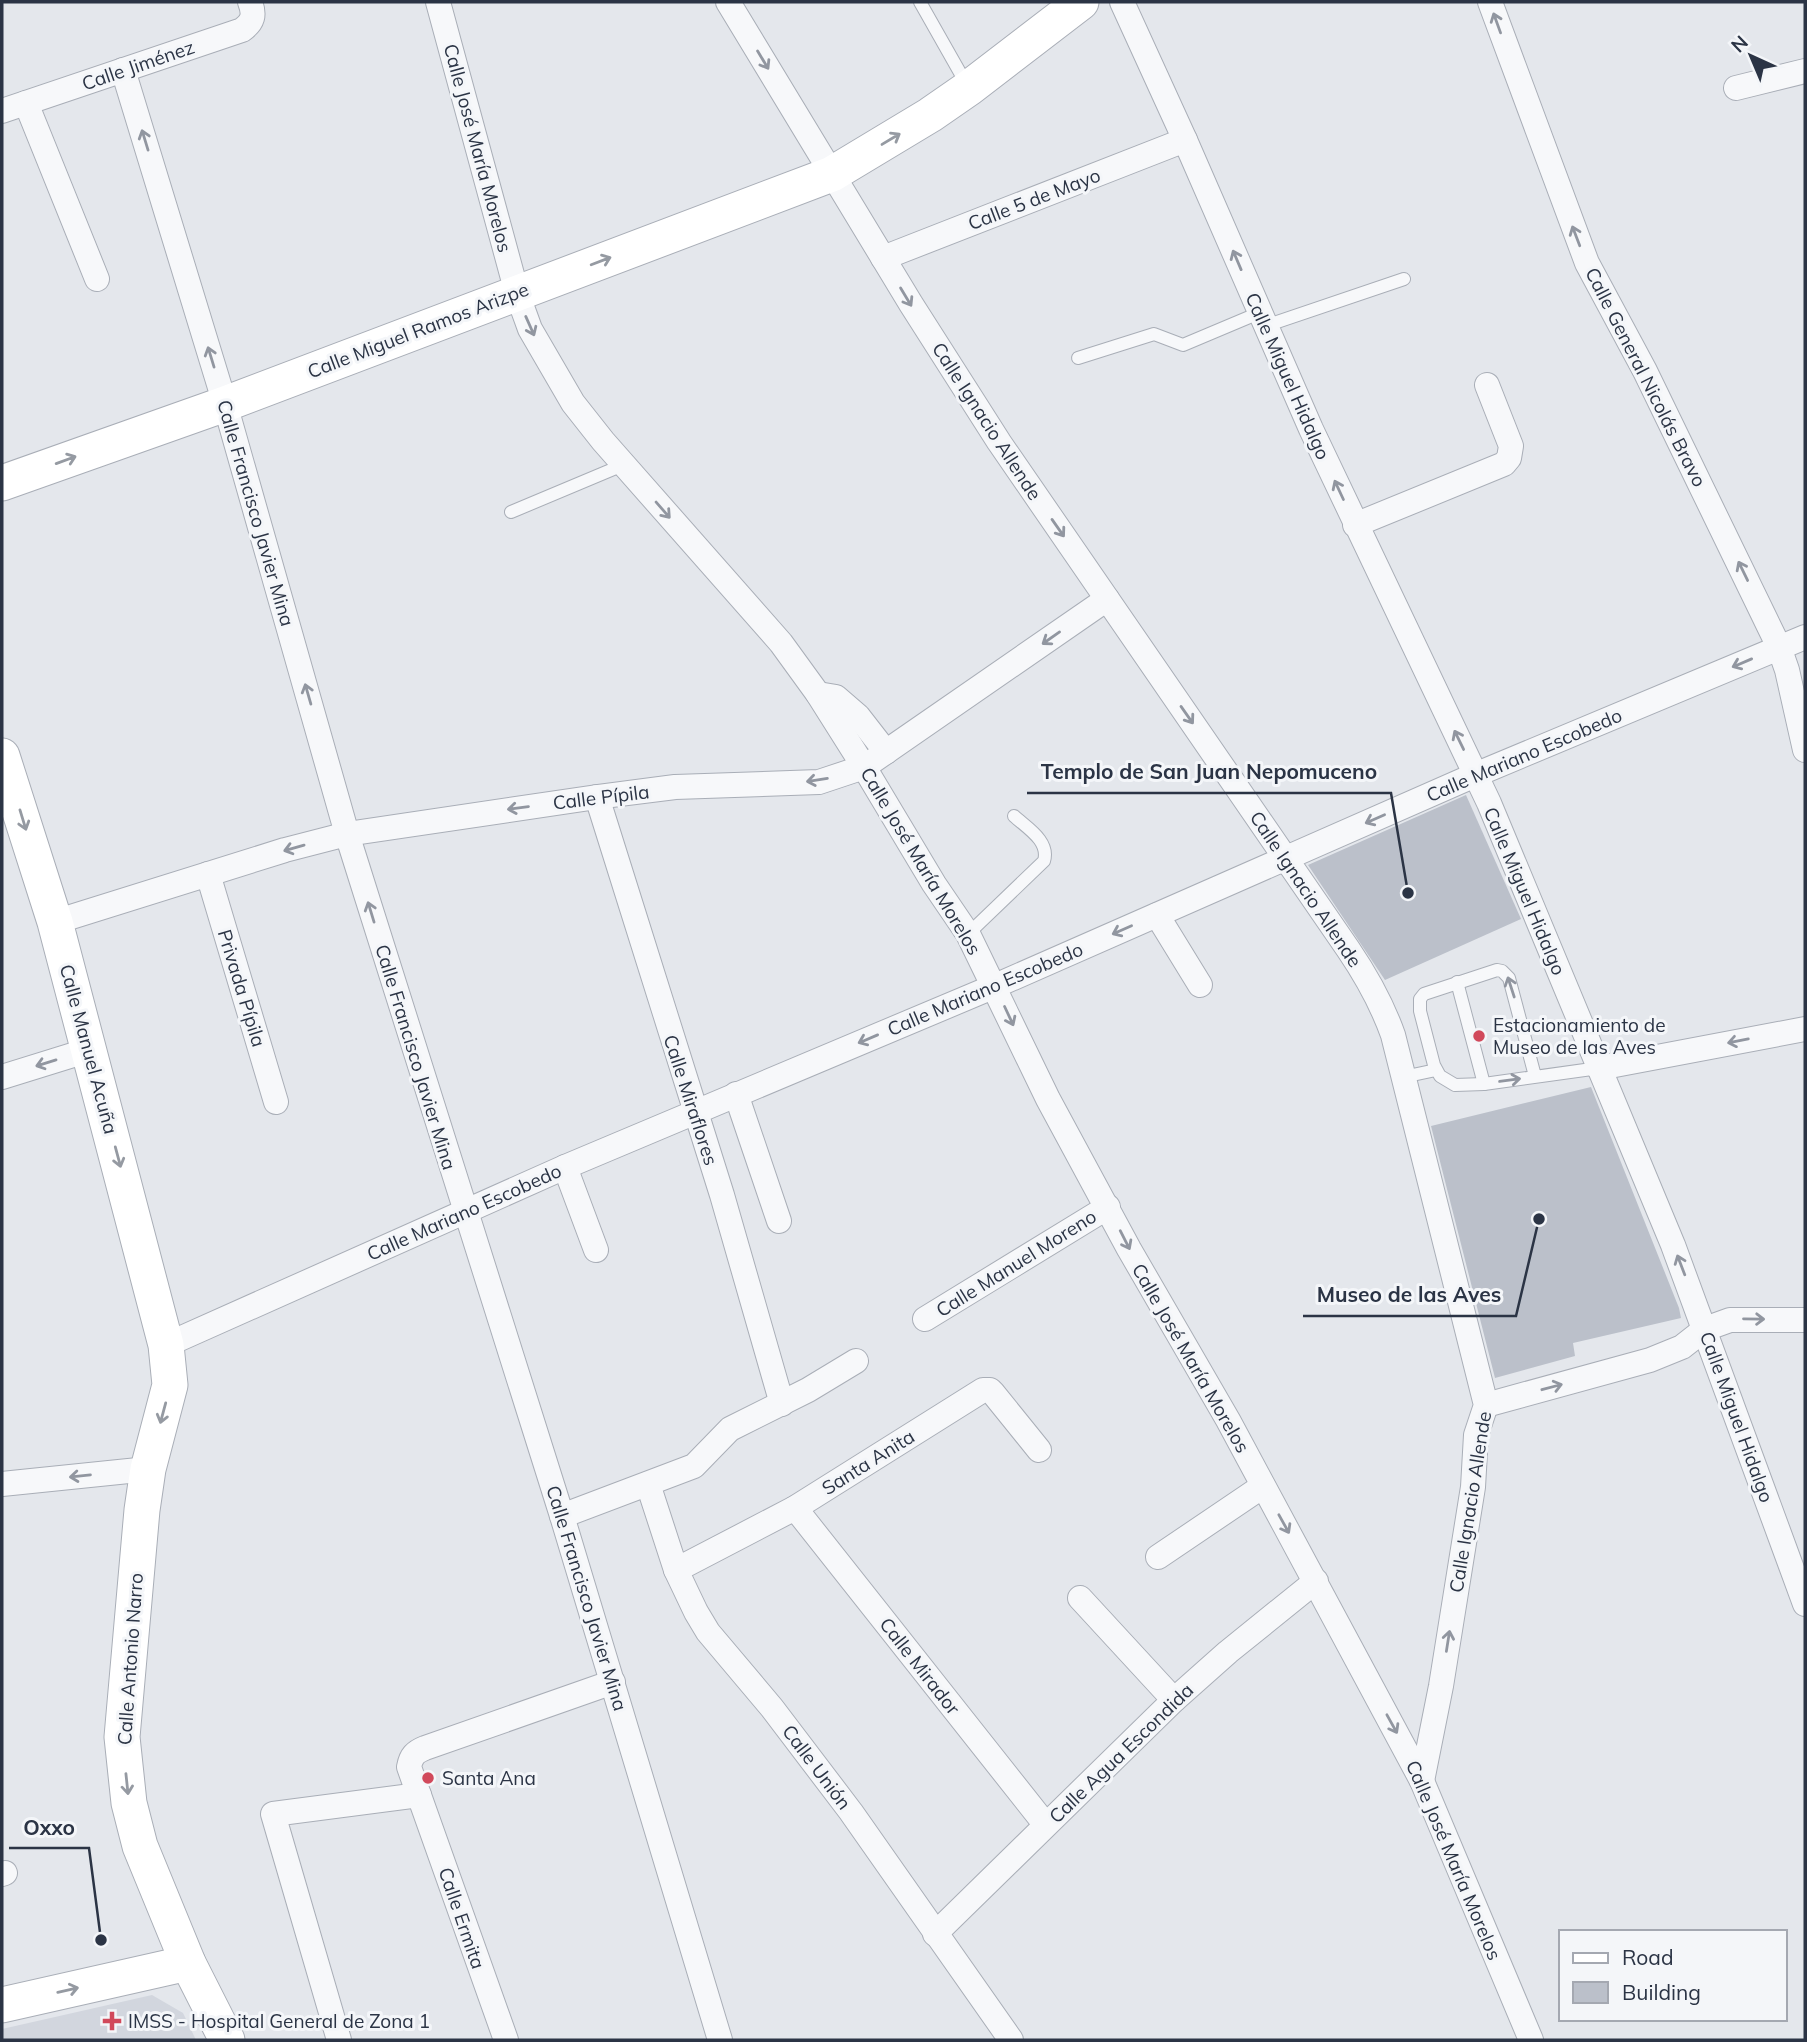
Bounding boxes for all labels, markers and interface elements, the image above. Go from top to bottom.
one-way arrow [1490,12,1502,34]
north arrow [1716,21,1786,91]
text: N [1726,30,1753,57]
street label: Calle Jiménez [79,34,198,95]
street label: Calle José María Morelos [439,41,517,255]
one-way arrow [757,50,771,70]
one-way arrow [137,129,150,151]
one-way arrow [880,131,900,145]
street label: Calle 5 de Mayo [964,163,1104,235]
one-way arrow [1569,226,1582,247]
one-way arrow [1229,250,1242,271]
one-way arrow [589,254,611,266]
street label: Calle General Nicolás Bravo [1580,263,1712,491]
street label: Calle Miguel Ramos Arizpe [304,277,532,383]
one-way arrow [900,286,914,306]
street label: Calle Miguel Hidalgo [1240,289,1336,463]
one-way arrow [525,315,538,337]
street label: Calle Ignacio Allende [927,338,1047,504]
one-way arrow [203,346,216,368]
street label: Calle Francisco Javier Mina [212,397,300,629]
one-way arrow [55,453,77,465]
one-way arrow [1332,480,1345,501]
one-way arrow [655,500,671,518]
one-way arrow [1051,518,1065,537]
one-way arrow [1735,561,1749,582]
one-way arrow [1042,631,1061,645]
one-way arrow [1732,657,1753,670]
one-way arrow [300,683,313,705]
street label: Calle Mariano Escobedo [1422,703,1626,807]
one-way arrow [1180,705,1194,724]
one-way arrow [1451,730,1465,751]
callout: Templo de San Juan Nepomuceno [1027,751,1391,793]
text: Templo de San Juan Nepomuceno [1041,758,1377,784]
street label: Calle José María Morelos [855,763,987,959]
one-way arrow [806,774,829,787]
street label: Calle Pípila [551,779,651,815]
one-way arrow [507,802,529,815]
street label: Calle Miguel Hidalgo [1479,803,1571,979]
street label: Calle Ignacio Allende [1245,806,1367,972]
one-way arrow [17,809,30,831]
one-way arrow [1365,813,1386,826]
one-way arrow [283,842,305,855]
one-way arrow [364,901,377,923]
one-way arrow [1112,924,1133,937]
street label: Privada Pípila [213,926,271,1050]
street label: Calle Mariano Escobedo [883,937,1087,1041]
street label: Calle Francisco Javier Mina [370,941,462,1173]
street label: Calle Manuel Acuña [55,961,123,1137]
one-way arrow [1503,976,1516,998]
one-way arrow [1003,1005,1016,1026]
place label: Estacionamiento de Museo de las Aves [1493,1013,1666,1059]
marker: Estacionamiento de Museo de las Aves [1471,1028,1487,1044]
street label: Calle Miraflores [659,1032,723,1168]
one-way arrow [857,1033,879,1046]
one-way arrow [1727,1035,1750,1049]
one-way arrow [35,1058,57,1071]
one-way arrow [1498,1073,1521,1086]
one-way arrow [112,1146,125,1168]
street label: Calle Mariano Escobedo [363,1158,565,1266]
street label: Calle Manuel Moreno [931,1204,1101,1322]
one-way arrow [1118,1229,1132,1250]
one-way arrow [1674,1254,1686,1276]
street label: Calle José María Morelos [1127,1259,1255,1457]
callout: Museo de las Aves [1303,1274,1516,1316]
text: Museo de las Aves [1317,1281,1501,1307]
one-way arrow [1743,1312,1766,1325]
street label: Calle Miguel Hidalgo [1695,1328,1779,1506]
one-way arrow [1540,1380,1563,1393]
one-way arrow [156,1401,169,1423]
street label: Calle Ignacio Allende [1444,1410,1496,1594]
street label: Santa Anita [817,1424,919,1500]
one-way arrow [69,1470,92,1483]
street label: Calle Francisco Javier Mina [541,1482,633,1714]
one-way arrow [1278,1513,1291,1534]
street label: Calle Antonio Narro [112,1572,148,1746]
street label: Calle Mirador [875,1613,965,1719]
one-way arrow [1442,1630,1455,1653]
street label: Calle Agua Escondida [1044,1678,1198,1828]
one-way arrow [1386,1713,1400,1734]
street label: Calle Unión [777,1720,857,1814]
street label: Calle José María Morelos [1401,1756,1507,1964]
place label: Santa Ana [442,1766,536,1790]
marker: Santa Ana [420,1770,436,1786]
one-way arrow [120,1772,133,1795]
callout: Oxxo [9,1806,89,1848]
text: Oxxo [23,1814,75,1840]
street label: Calle Ermita [433,1864,491,1972]
legend [1559,1930,1786,2021]
text: Road [1622,1944,1673,1970]
text: Building [1622,1979,1701,2005]
one-way arrow [56,1983,79,1997]
place label: IMSS - Hospital General de Zona 1 [128,2009,430,2033]
marker: IMSS - Hospital General de Zona 1 [102,2011,122,2031]

